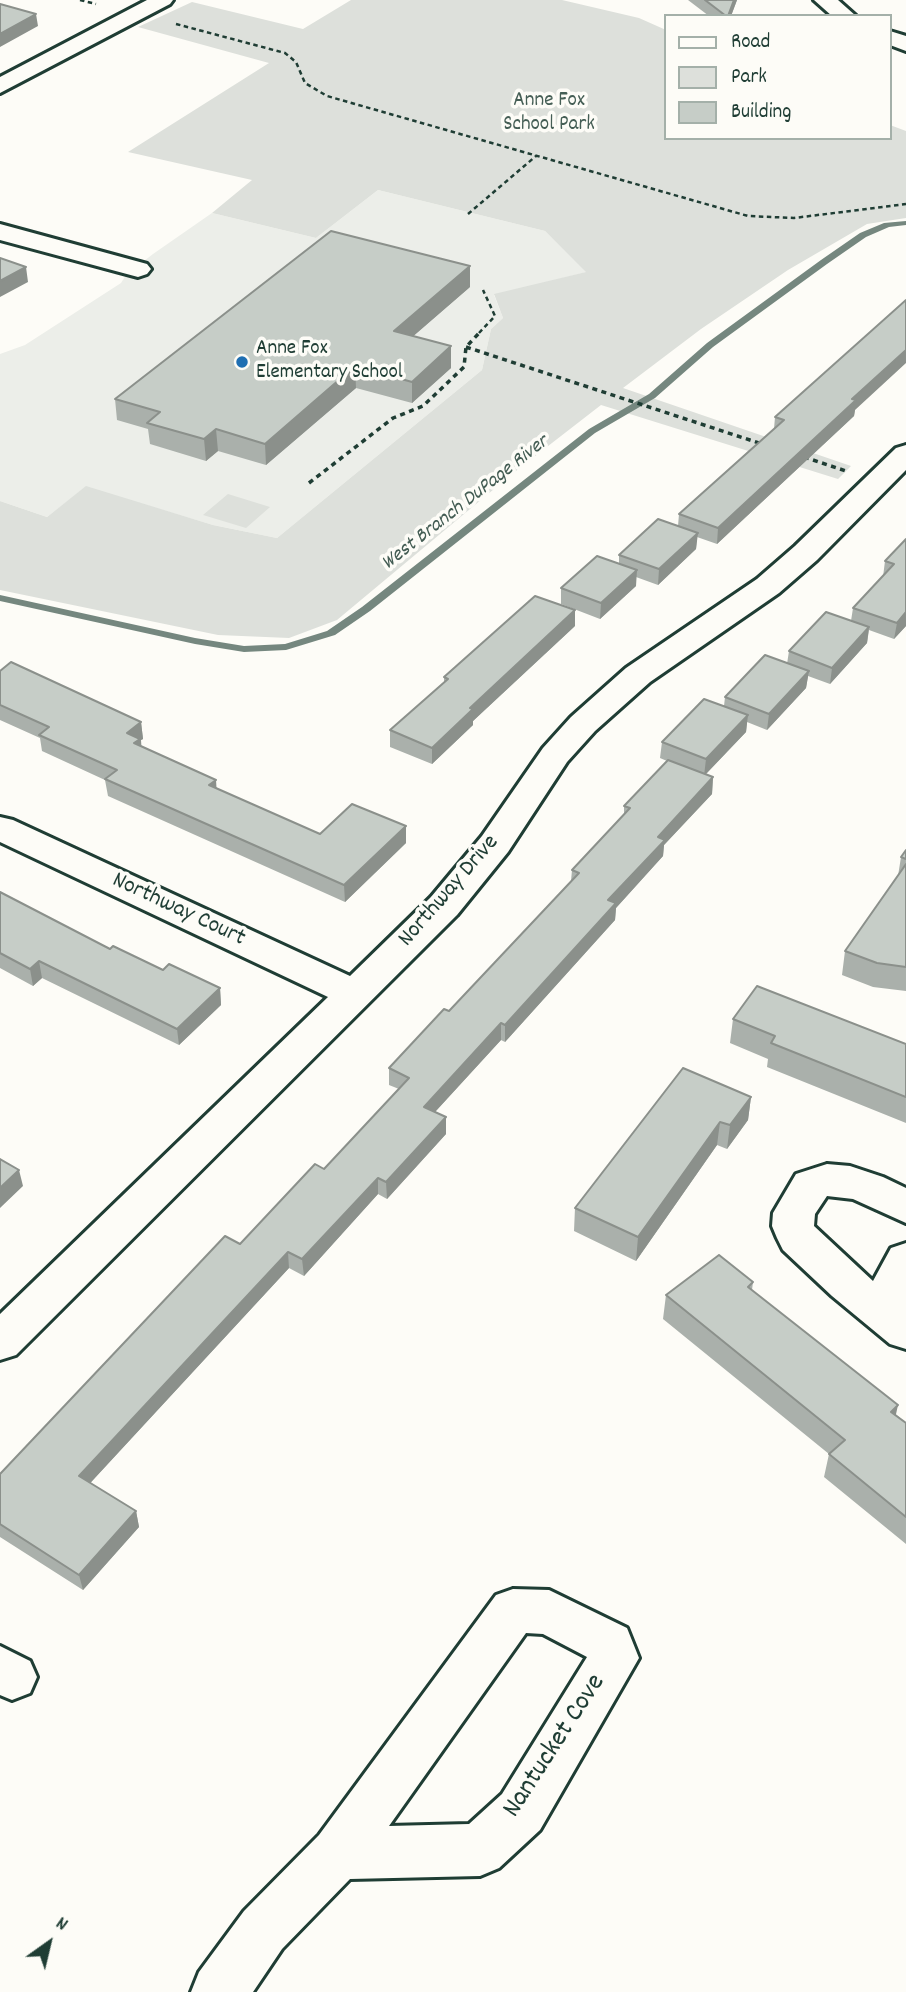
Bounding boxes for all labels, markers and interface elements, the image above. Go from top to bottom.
legend [664,14,892,140]
text: Road [731,28,770,58]
text: Park [731,63,767,93]
park label: Anne Fox School Park [503,89,595,139]
text: Building [731,98,791,128]
place label: Anne Fox Elementary School [256,337,403,387]
marker: Anne Fox Elementary School [234,354,250,370]
water label: West Branch DuPage River [377,431,555,577]
street label: Northway Drive [393,830,507,954]
street label: Northway Court [107,868,249,954]
street label: Nantucket Cove [497,1669,615,1825]
north arrow [14,1908,84,1978]
text: N [50,1911,72,1939]

